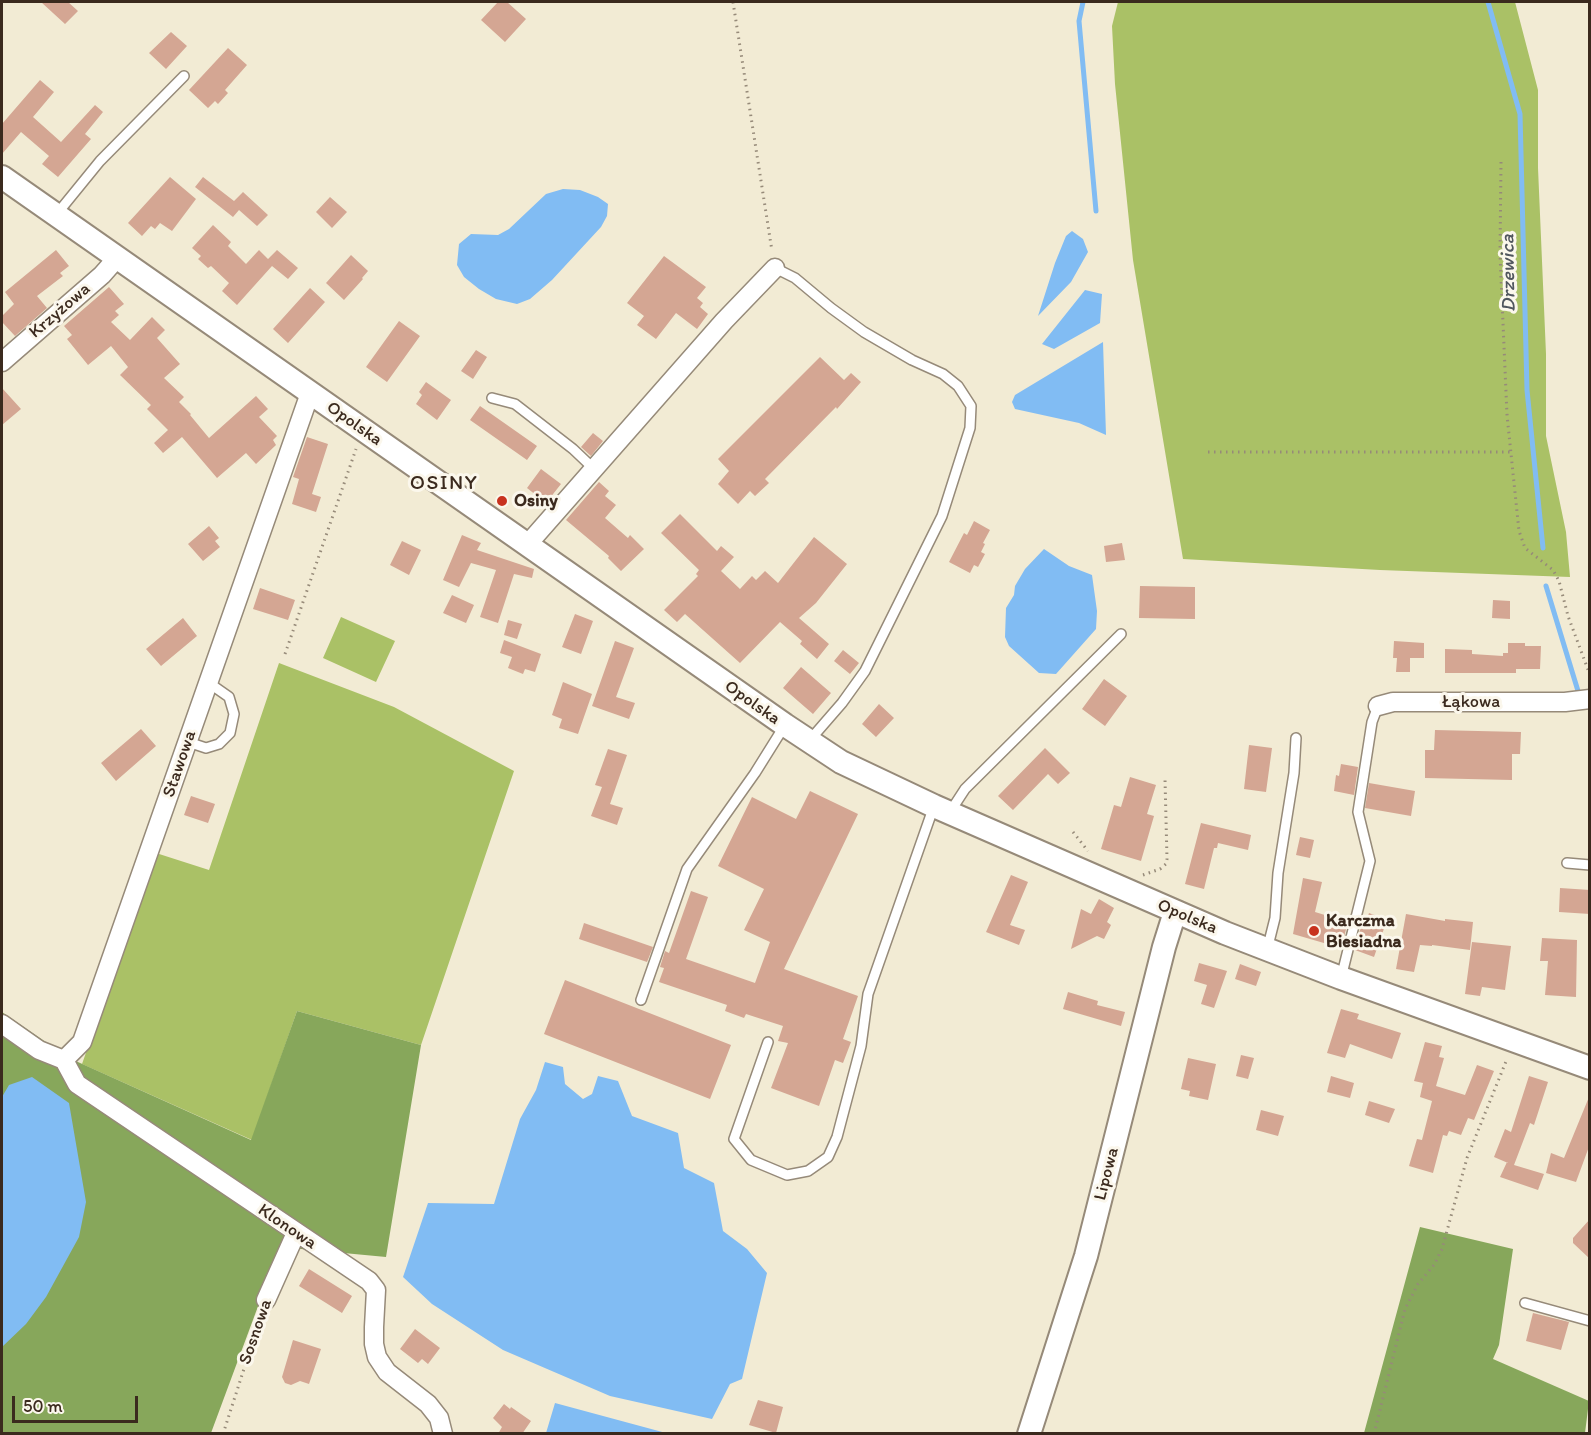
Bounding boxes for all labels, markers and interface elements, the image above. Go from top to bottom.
water label: Drzewica [1496,234,1522,312]
street label: Krzyżowa [25,279,95,343]
street label: Opolska [322,397,386,451]
district label: OSINY [411,471,477,497]
place label: Osiny [514,490,558,512]
marker: Osiny [495,494,509,508]
street label: Opolska [720,676,784,730]
street label: Łąkowa [1442,691,1500,713]
street label: Stawowa [159,728,201,800]
street label: Opolska [1154,895,1220,939]
place label: Karczma Biesiadna [1326,910,1401,952]
marker: Karczma Biesiadna [1307,924,1321,938]
street label: Lipowa [1090,1145,1124,1203]
street label: Klonowa [254,1200,320,1254]
street label: Sosnowa [235,1296,277,1368]
scale bar [15,1384,141,1422]
text: 50 m [23,1395,63,1417]

